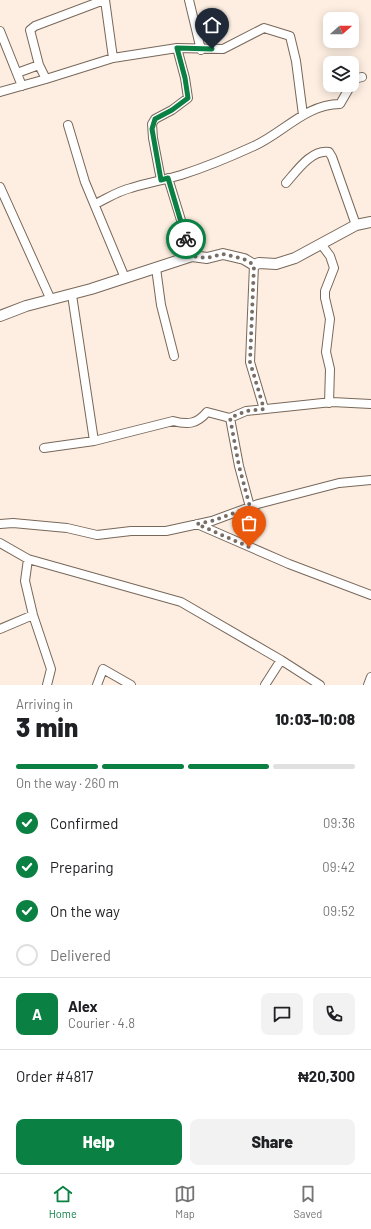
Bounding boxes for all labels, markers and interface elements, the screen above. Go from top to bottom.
pin [195,8,229,49]
north arrow [323,12,359,48]
map controls [323,12,359,92]
icon: home [201,14,223,36]
button: layers [323,56,359,92]
courier [166,219,206,259]
icon: bike [175,228,197,250]
pin [232,506,266,547]
icon: bag [238,512,260,534]
text: Arriving in [16,696,73,712]
text: 10:03–10:08 [275,710,355,728]
text: 3 min [16,711,78,742]
text: On the way · 260 m [16,775,119,791]
icon: check [16,812,38,834]
text: Confirmed [50,814,118,832]
text: 09:36 [323,815,355,831]
icon: check [16,856,38,878]
text: Preparing [50,858,114,876]
text: 09:42 [322,859,355,875]
icon: check [16,900,38,922]
text: On the way [50,902,120,920]
text: 09:52 [323,903,355,919]
text: Delivered [50,946,111,964]
button: chat [261,993,303,1035]
button: phone [313,993,355,1035]
text: Alex [68,997,98,1015]
text: A [32,1005,42,1023]
text: Courier · 4.8 [68,1015,135,1031]
text: Order #4817 [16,1067,93,1085]
text: ₦20,300 [298,1067,355,1085]
button: Help [16,1119,182,1165]
button: Share [190,1119,355,1165]
tab: Home [49,1183,77,1220]
tab: Map [174,1183,196,1220]
tab: Saved [293,1183,322,1220]

